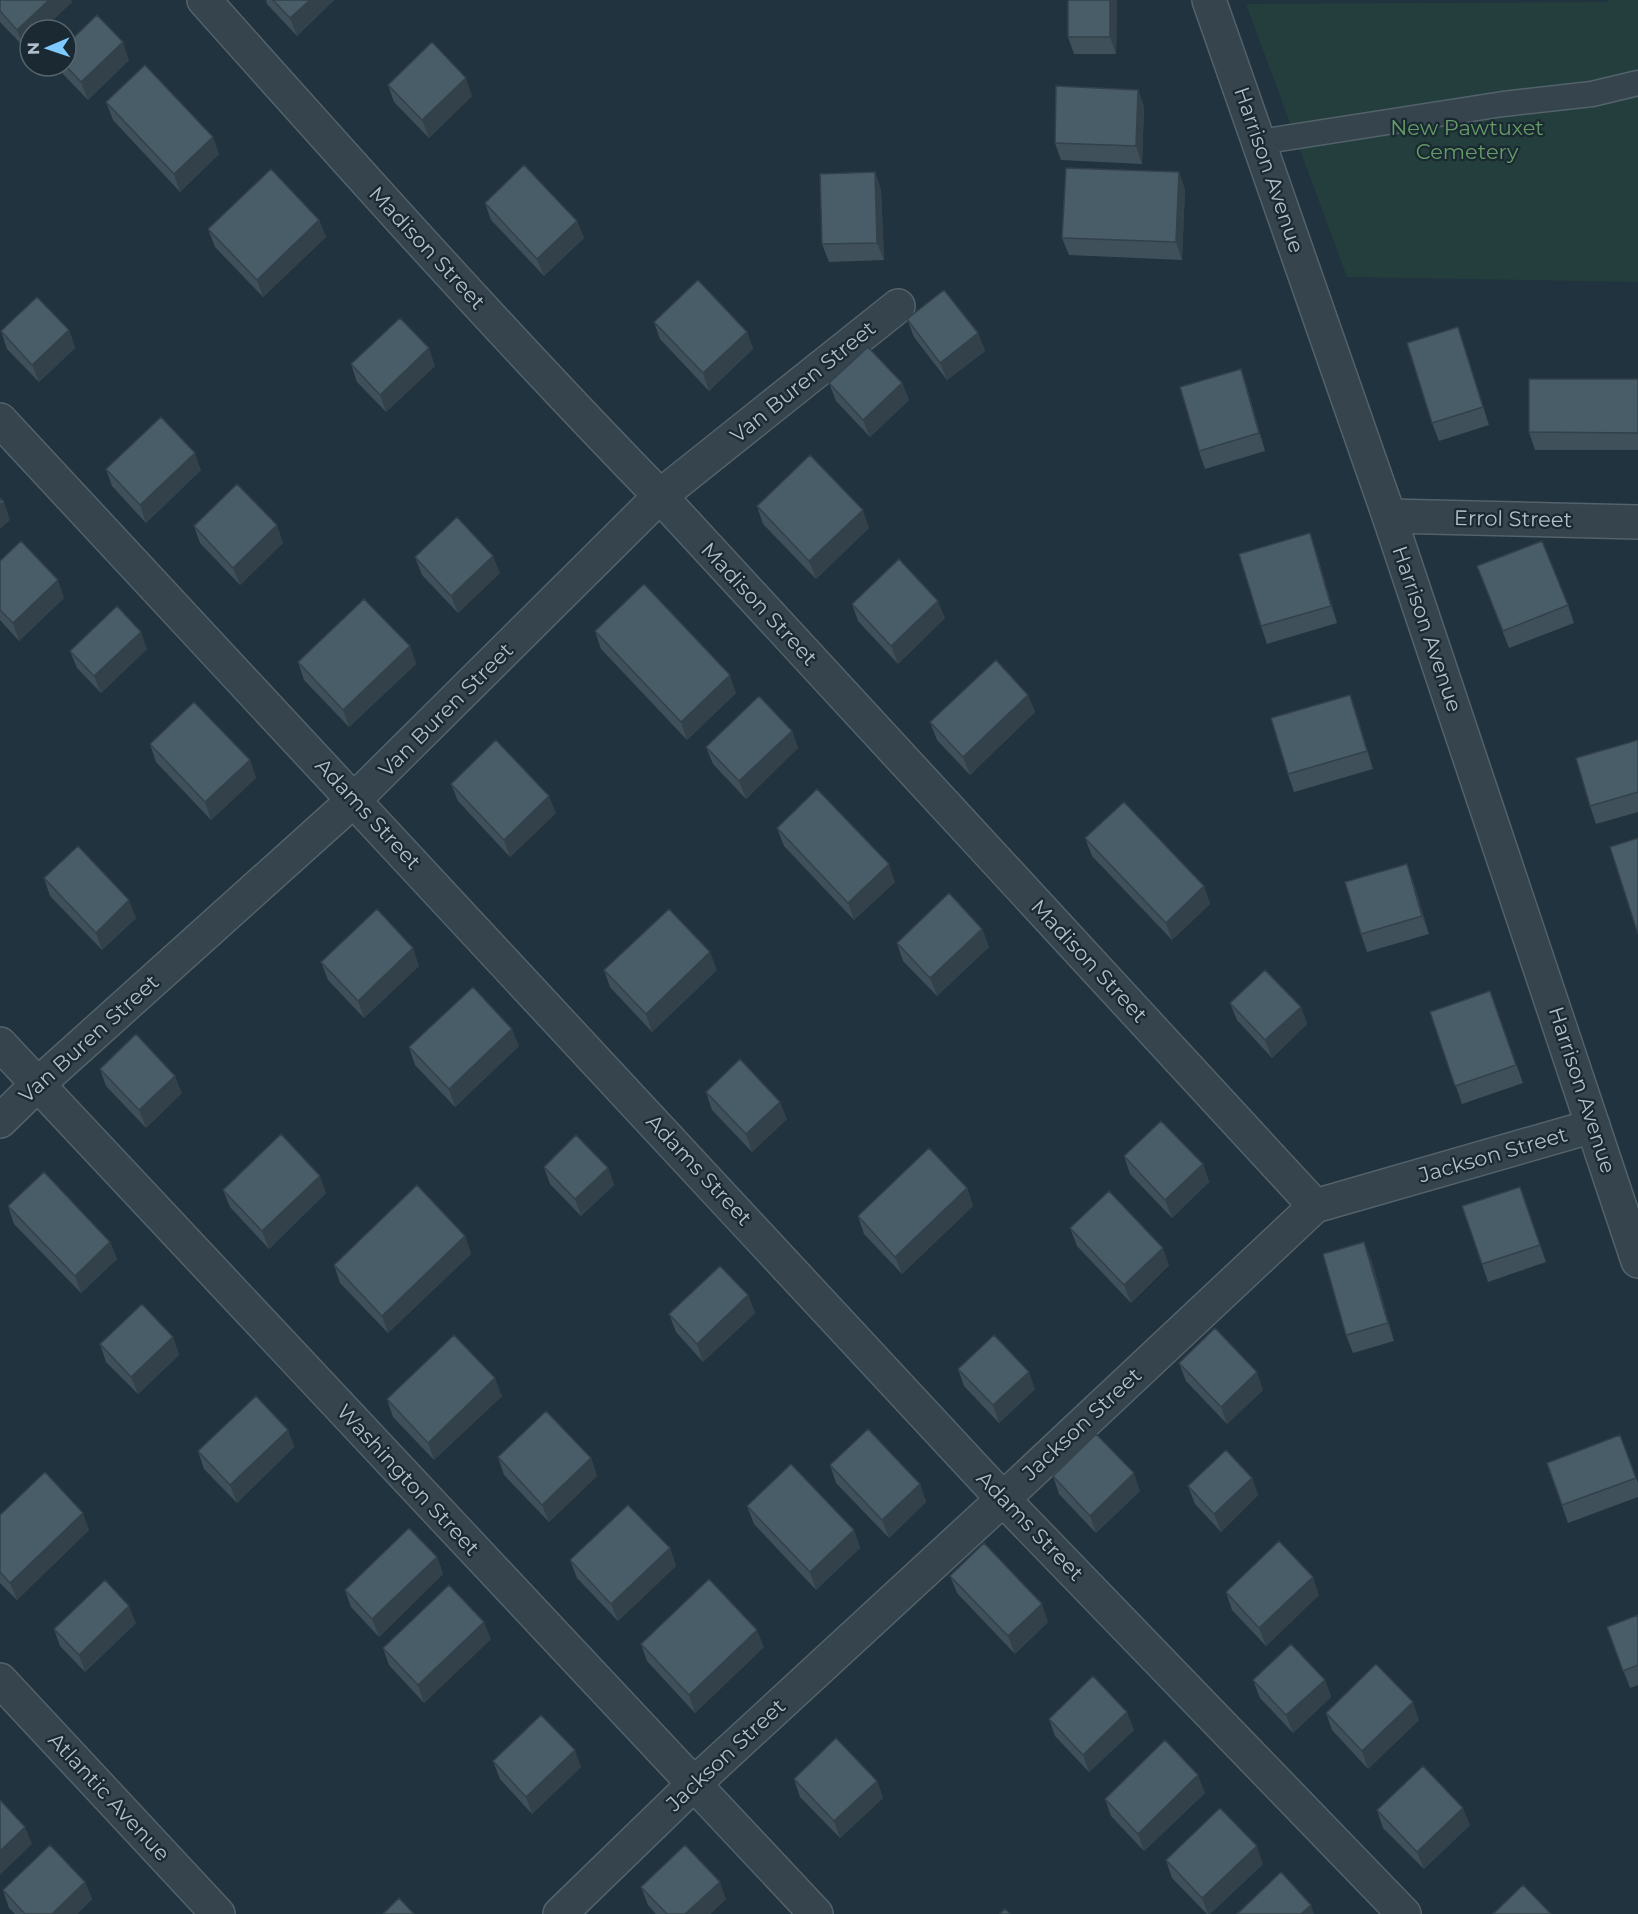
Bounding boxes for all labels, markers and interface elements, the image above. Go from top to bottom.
north arrow [18,18,78,78]
text: N [24,42,43,55]
street label: Harrison Avenue [1229,84,1310,256]
park label: New Pawtuxet Cemetery [1390,115,1544,164]
street label: Madison Street [364,181,491,314]
street label: Van Buren Street [725,315,880,448]
street label: Errol Street [1454,505,1572,532]
street label: Madison Street [696,537,823,670]
street label: Harrison Avenue [1387,543,1468,715]
street label: Van Buren Street [373,637,518,782]
street label: Adams Street [310,753,426,875]
street label: Madison Street [1026,894,1153,1027]
street label: Van Buren Street [14,969,164,1108]
street label: Harrison Avenue [1544,1003,1621,1176]
street label: Adams Street [641,1109,757,1231]
street label: Jackson Street [1415,1121,1570,1188]
street label: Jackson Street [1016,1362,1146,1486]
street label: Washington Street [332,1399,485,1560]
street label: Adams Street [972,1465,1089,1586]
street label: Jackson Street [660,1693,790,1817]
street label: Atlantic Avenue [43,1727,175,1866]

